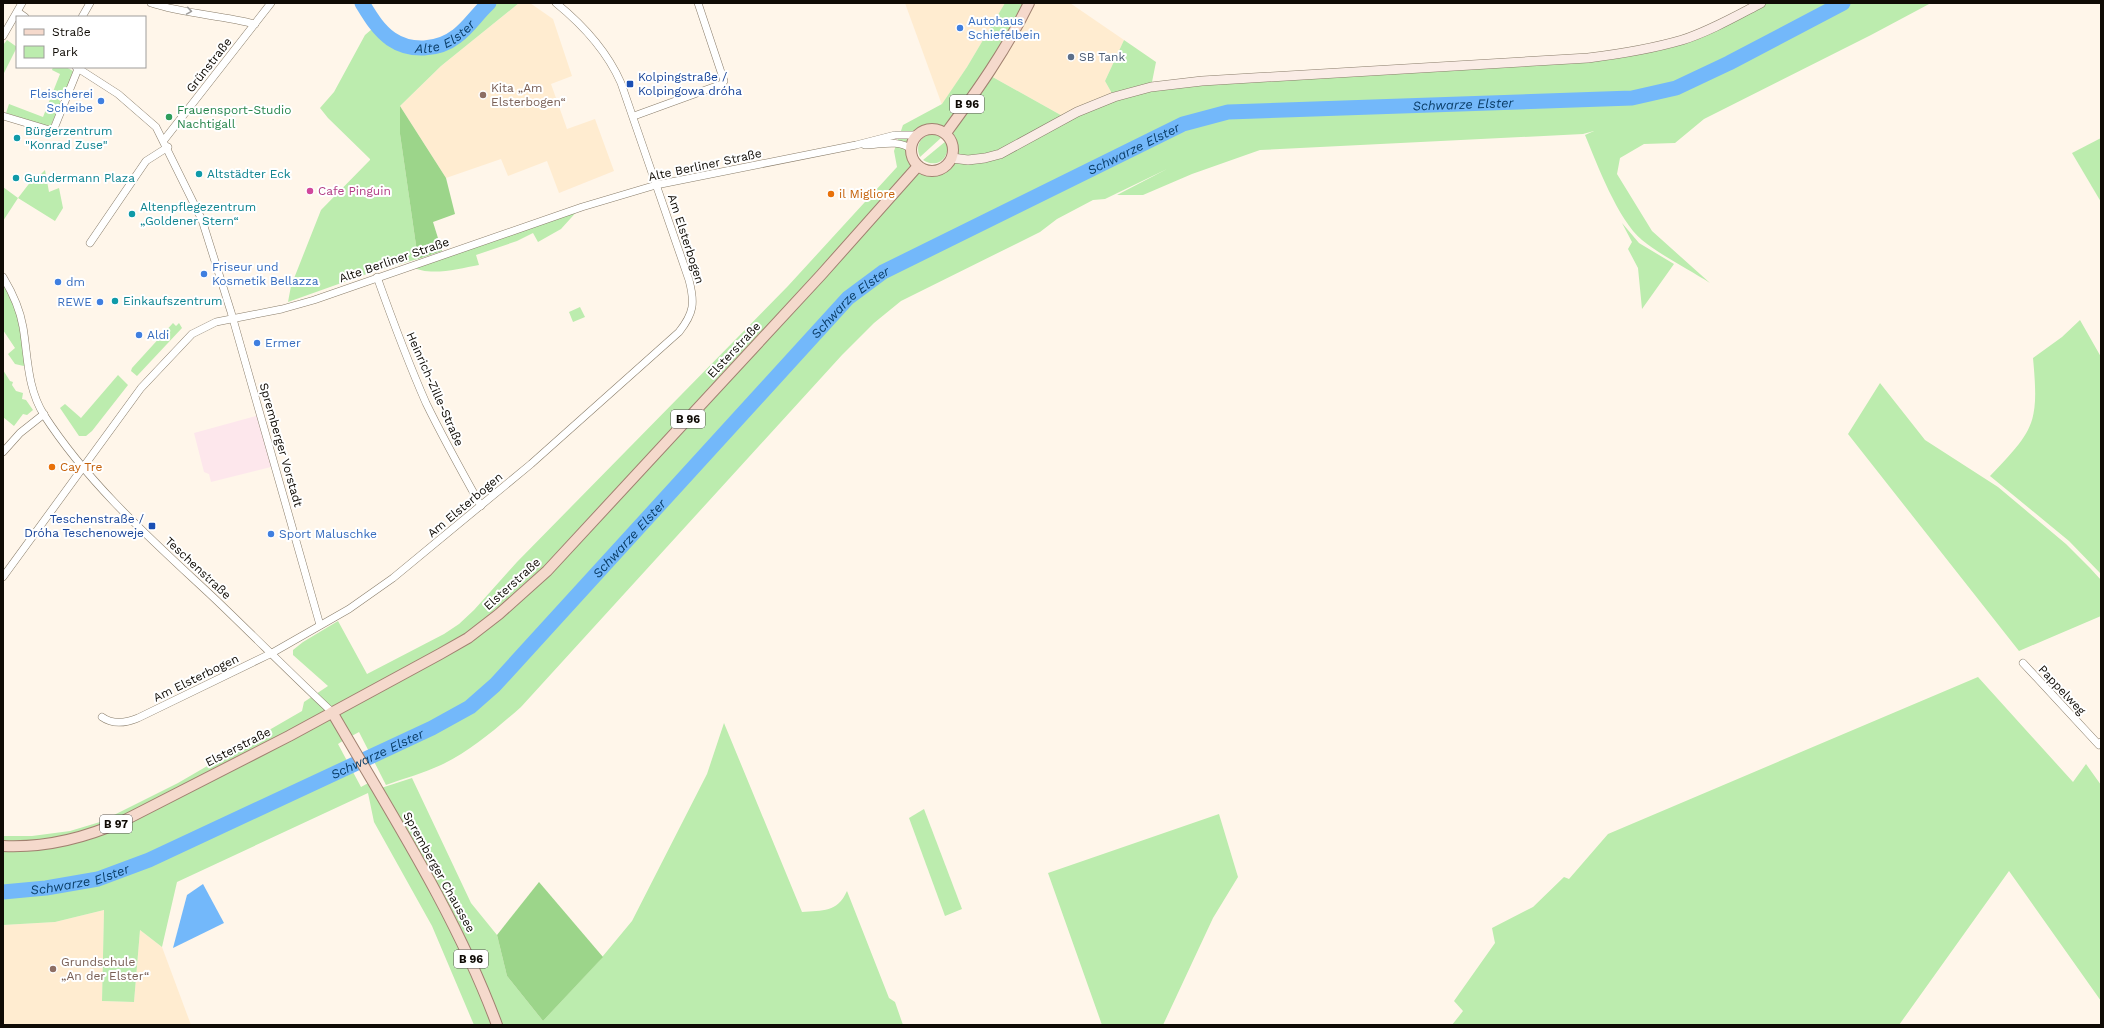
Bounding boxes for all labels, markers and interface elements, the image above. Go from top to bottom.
one-way arrow [186,6,192,15]
place label: Autohaus Schiefelbein [968,14,1040,42]
legend [16,16,146,68]
water label: Alte Elster [414,16,478,56]
marker: Autohaus Schiefelbein [955,23,965,33]
text: Straße [52,25,91,39]
street label: Grünstraße [183,35,235,95]
text: Park [52,45,78,59]
place label: SB Tank [1079,50,1126,64]
marker: SB Tank [1066,52,1076,62]
place label: Kolpingstraße / Kolpingowa dróha [638,70,742,98]
marker: Kolpingstraße / Kolpingowa dróha [625,79,635,89]
place label: Kita „Am Elsterbogen“ [491,81,566,109]
place label: Fleischerei Scheibe [30,87,93,115]
marker: Kita „Am Elsterbogen“ [478,90,488,100]
road number: B 96 [950,95,984,113]
water label: Schwarze Elster [1412,95,1515,113]
marker: Fleischerei Scheibe [96,96,106,106]
place label: Frauensport-Studio Nachtigall [177,103,291,131]
marker: Frauensport-Studio Nachtigall [164,112,174,122]
water label: Schwarze Elster [1085,119,1183,178]
place label: Bürgerzentrum "Konrad Zuse" [25,124,112,152]
marker: Bürgerzentrum "Konrad Zuse" [12,133,22,143]
street label: Alte Berliner Straße [647,146,763,184]
place label: Altstädter Eck [207,167,291,181]
marker: Altstädter Eck [194,169,204,179]
place label: Gundermann Plaza [24,171,135,185]
marker: Gundermann Plaza [11,173,21,183]
place label: Cafe Pinguin [318,184,391,198]
marker: Cafe Pinguin [305,186,315,196]
place label: il Migliore [839,187,895,201]
marker: il Migliore [826,189,836,199]
street label: Am Elsterbogen [665,192,707,286]
place label: Altenpflegezentrum „Goldener Stern“ [140,200,256,228]
marker: Altenpflegezentrum „Goldener Stern“ [127,209,137,219]
street label: Alte Berliner Straße [337,235,451,285]
place label: Friseur und Kosmetik Bellazza [212,260,319,288]
water label: Schwarze Elster [808,262,892,341]
marker: Friseur und Kosmetik Bellazza [199,269,209,279]
place label: dm [66,275,85,289]
marker: dm [53,277,63,287]
place label: Einkaufszentrum [123,294,223,308]
place label: REWE [57,295,92,309]
marker: Einkaufszentrum [110,296,120,306]
marker: REWE [95,297,105,307]
street label: Elsterstraße [705,319,764,381]
place label: Aldi [147,328,169,342]
marker: Aldi [134,330,144,340]
street label: Heinrich-Zille-Straße [404,330,467,448]
place label: Ermer [265,336,301,350]
marker: Ermer [252,338,262,348]
street label: Spremberger Vorstadt [257,381,305,509]
road number: B 96 [671,410,705,428]
place label: Cay Tre [60,460,102,474]
marker: Cay Tre [47,462,57,472]
street label: Am Elsterbogen [425,470,505,540]
water label: Schwarze Elster [589,495,669,581]
place label: Teschenstraße / Dróha Teschenoweje [24,512,144,540]
marker: Teschenstraße / Dróha Teschenoweje [147,521,157,531]
place label: Sport Maluschke [279,527,377,541]
marker: Sport Maluschke [266,529,276,539]
street label: Teschenstraße [162,534,234,602]
street label: Elsterstraße [481,555,543,613]
street label: Am Elsterbogen [151,651,241,705]
street label: Pappelweg [2035,662,2089,718]
street label: Elsterstraße [203,725,273,769]
water label: Schwarze Elster [328,725,427,782]
street label: Spremberger Chaussee [400,809,478,935]
road number: B 97 [100,815,132,833]
water label: Schwarze Elster [30,860,132,897]
road number: B 96 [454,950,488,968]
place label: Grundschule „An der Elster“ [61,955,149,983]
marker: Grundschule „An der Elster“ [48,964,58,974]

